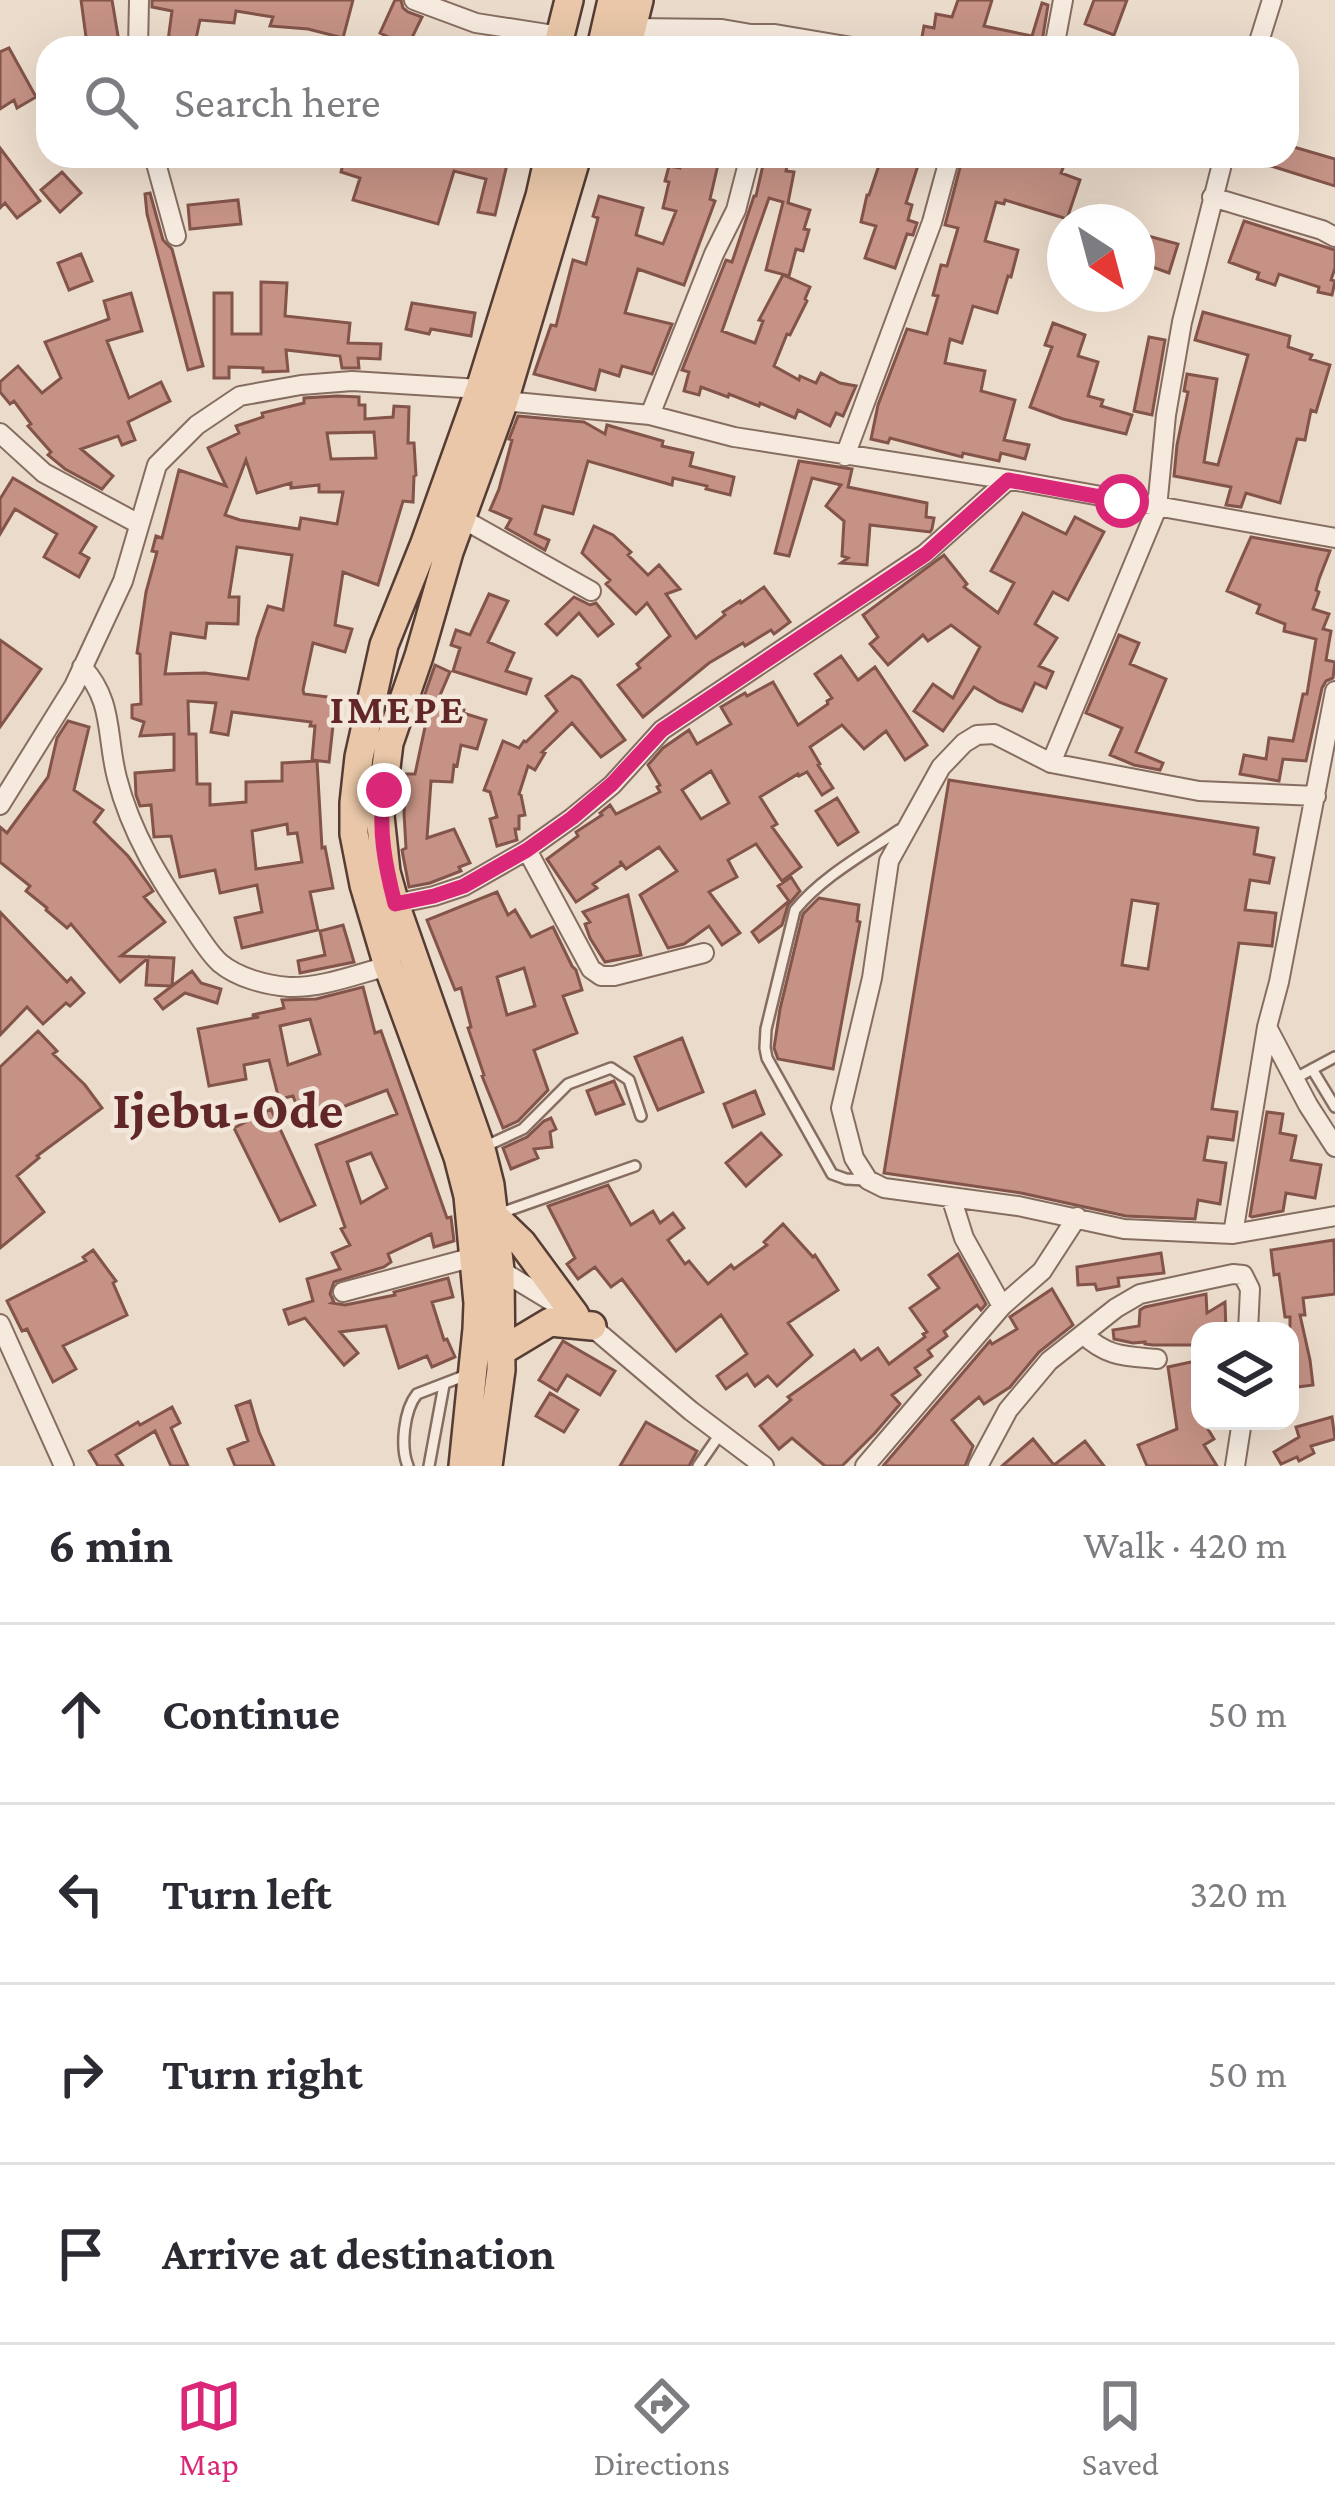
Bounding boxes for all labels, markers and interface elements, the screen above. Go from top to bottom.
search box [36,36,1299,168]
icon: search [78,69,144,135]
text: Search here [174,77,381,127]
north arrow [1047,204,1155,312]
route start [1095,474,1149,528]
district label: IMEPE [330,685,466,732]
route end [357,763,411,817]
district label: Ijebu-Ode [112,1080,344,1141]
map controls [1191,1322,1299,1430]
button: layers [1191,1322,1299,1430]
text: 6 min [48,1516,173,1573]
text: Walk · 420 m [1083,1523,1287,1566]
icon: ahead [48,1681,114,1747]
text: Continue [162,1689,340,1739]
text: 50 m [1208,1692,1287,1735]
icon: left [48,1861,114,1927]
text: Turn left [162,1869,331,1919]
text: 320 m [1189,1872,1287,1915]
icon: right [48,2041,114,2107]
text: Turn right [162,2049,363,2099]
text: 50 m [1208,2052,1287,2095]
icon: arrive [48,2221,114,2287]
text: Arrive at destination [162,2229,555,2279]
tab: Map [176,2373,242,2482]
tab: Directions [594,2373,730,2482]
tab: Saved [1082,2373,1159,2482]

